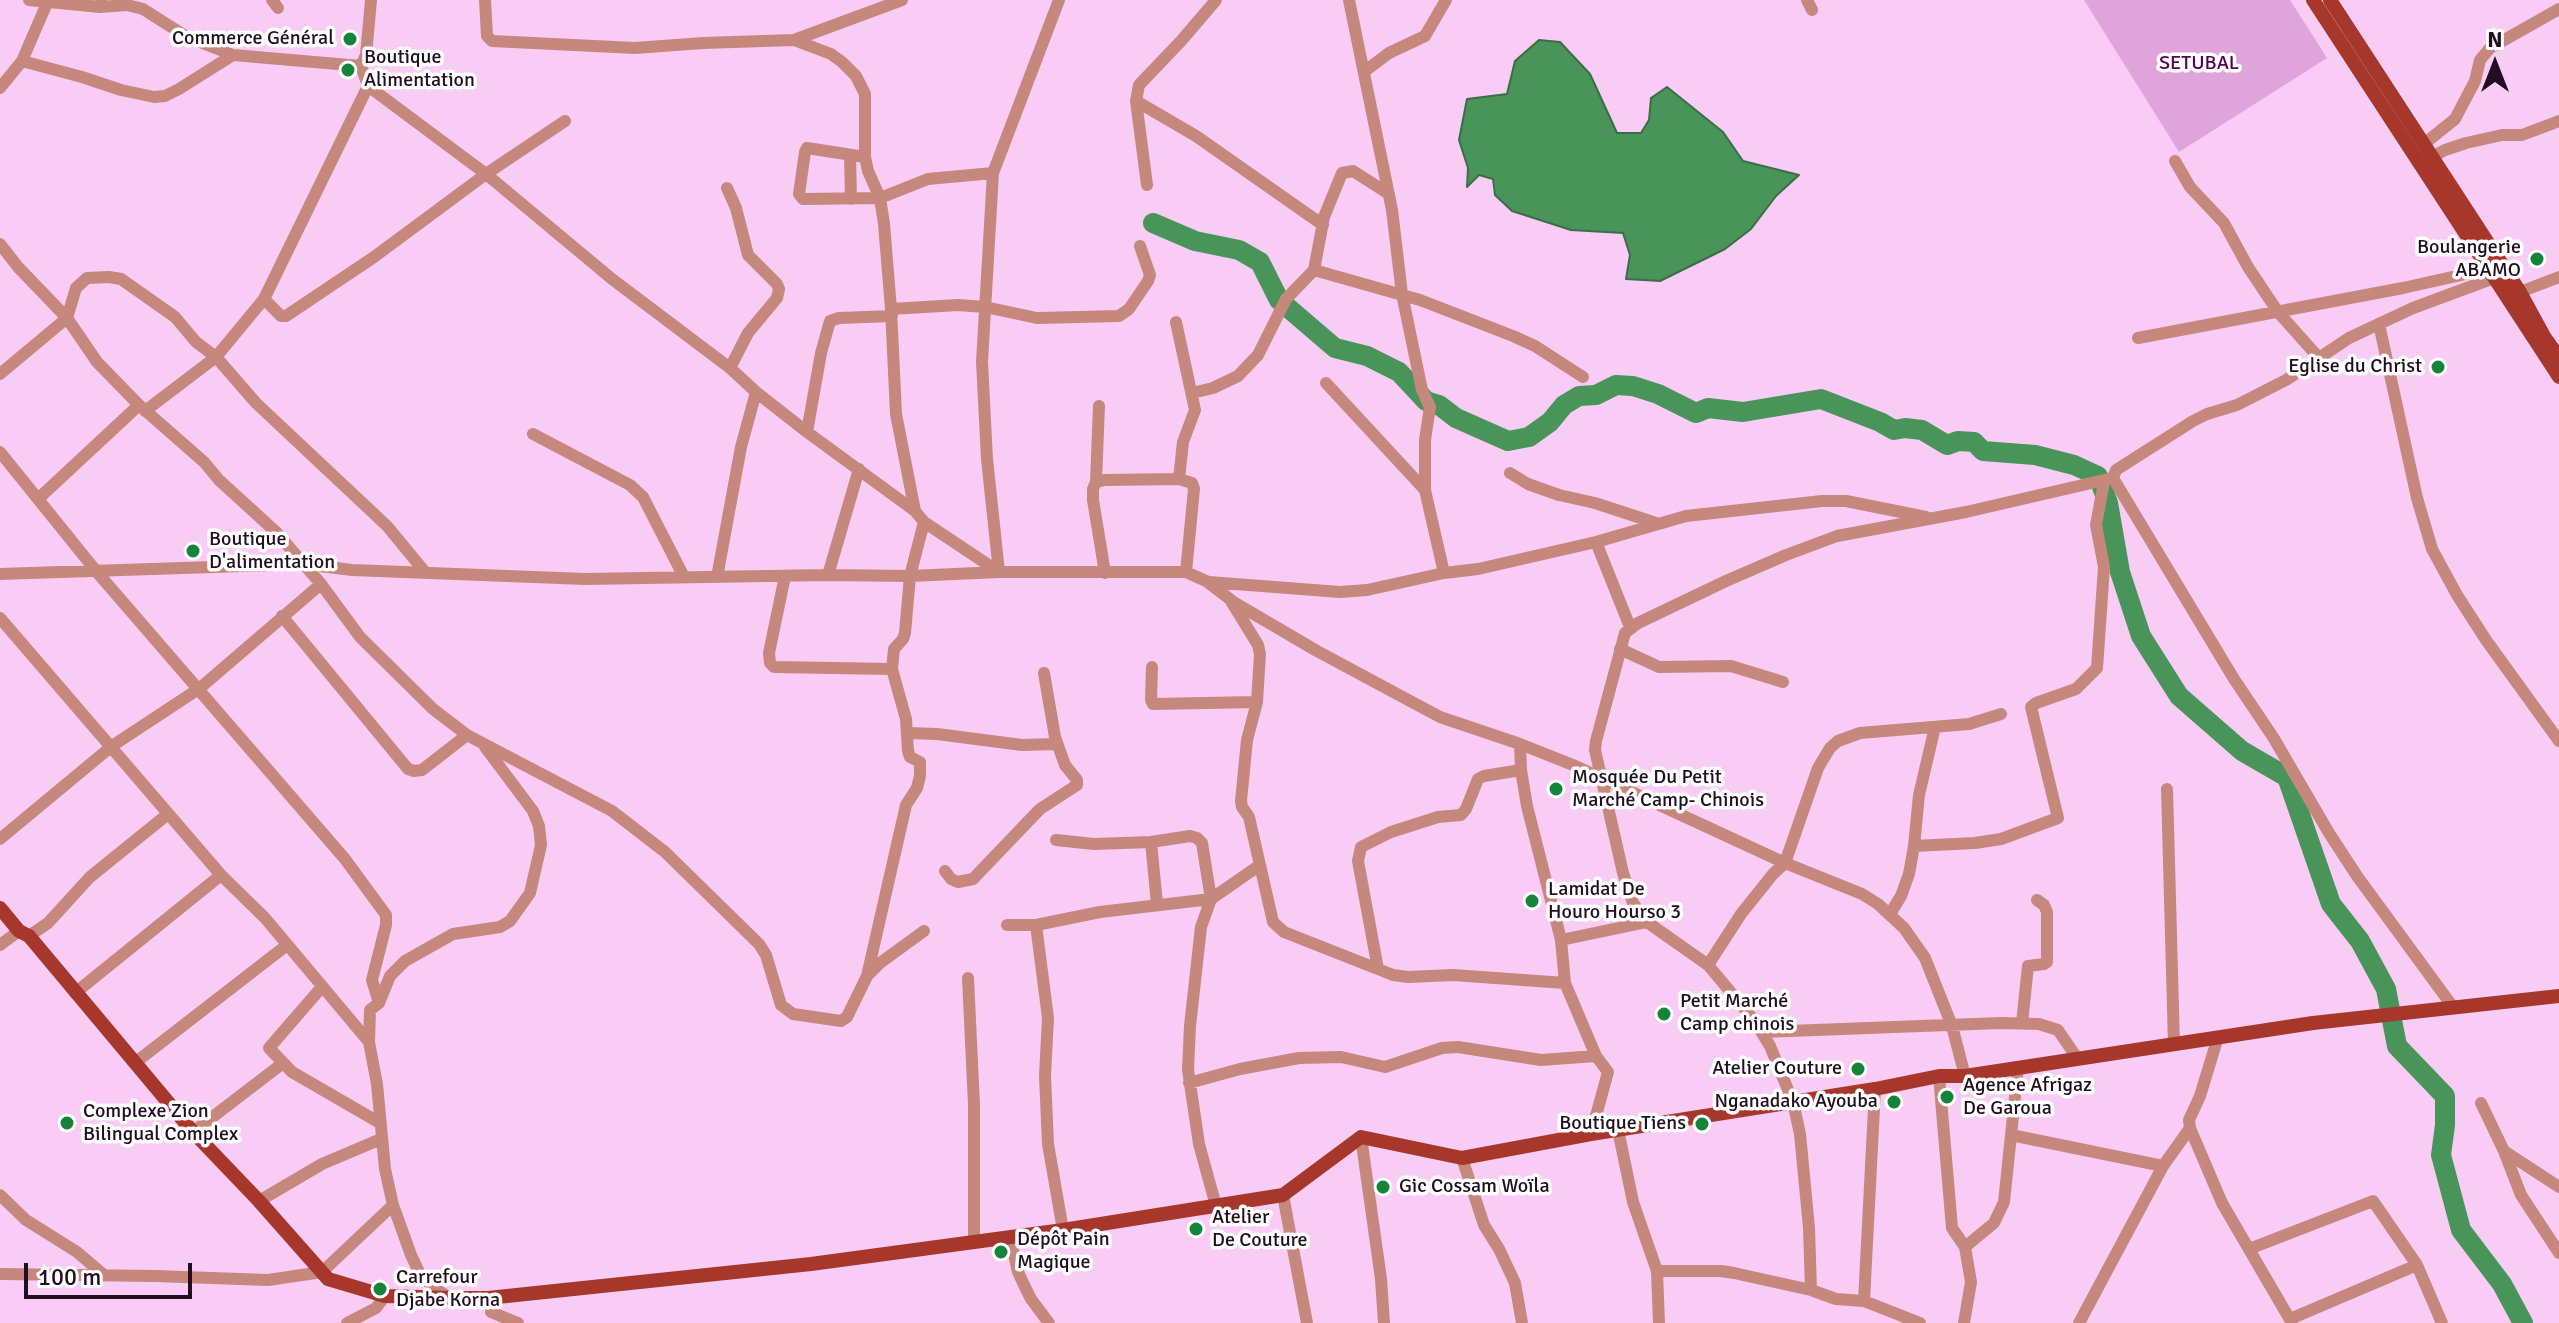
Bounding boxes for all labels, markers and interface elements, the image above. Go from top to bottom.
north arrow [2455,24,2535,104]
text: N [2487,26,2503,53]
place label: Commerce Général [172,27,334,51]
marker: Commerce Général [341,30,359,48]
place label: Boutique Alimentation [364,46,475,93]
park label: SETUBAL [2159,52,2239,76]
marker: Boutique Alimentation [339,61,357,79]
place label: Boulangerie ABAMO [2417,236,2521,283]
marker: Boulangerie ABAMO [2528,250,2546,268]
place label: Eglise du Christ [2288,355,2422,379]
marker: Eglise du Christ [2429,358,2447,376]
place label: Boutique D'alimentation [209,528,335,575]
marker: Boutique D'alimentation [184,542,202,560]
place label: Mosquée Du Petit Marché Camp- Chinois [1572,766,1764,813]
marker: Mosquée Du Petit Marché Camp- Chinois [1547,780,1565,798]
place label: Lamidat De Houro Hourso 3 [1548,878,1681,925]
marker: Lamidat De Houro Hourso 3 [1523,892,1541,910]
place label: Petit Marché Camp chinois [1680,990,1794,1037]
marker: Petit Marché Camp chinois [1655,1005,1673,1023]
place label: Atelier Couture [1712,1057,1842,1081]
marker: Atelier Couture [1849,1060,1867,1078]
place label: Agence Afrigaz De Garoua [1963,1074,2092,1121]
marker: Agence Afrigaz De Garoua [1938,1088,1956,1106]
place label: Nganadako Ayouba [1714,1090,1878,1114]
marker: Nganadako Ayouba [1885,1093,1903,1111]
place label: Complexe Zion Bilingual Complex [83,1100,238,1147]
place label: Boutique Tiens [1559,1112,1686,1136]
marker: Complexe Zion Bilingual Complex [58,1114,76,1132]
marker: Boutique Tiens [1693,1115,1711,1133]
place label: Gic Cossam Woïla [1399,1175,1550,1199]
marker: Gic Cossam Woïla [1374,1178,1392,1196]
place label: Atelier De Couture [1212,1206,1308,1253]
marker: Atelier De Couture [1187,1220,1205,1238]
place label: Dépôt Pain Magique [1017,1228,1110,1275]
marker: Dépôt Pain Magique [992,1243,1010,1261]
scale bar [28,1247,196,1297]
text: 100 m [38,1262,101,1292]
place label: Carrefour Djabe Korna [396,1266,500,1313]
marker: Carrefour Djabe Korna [371,1280,389,1298]

